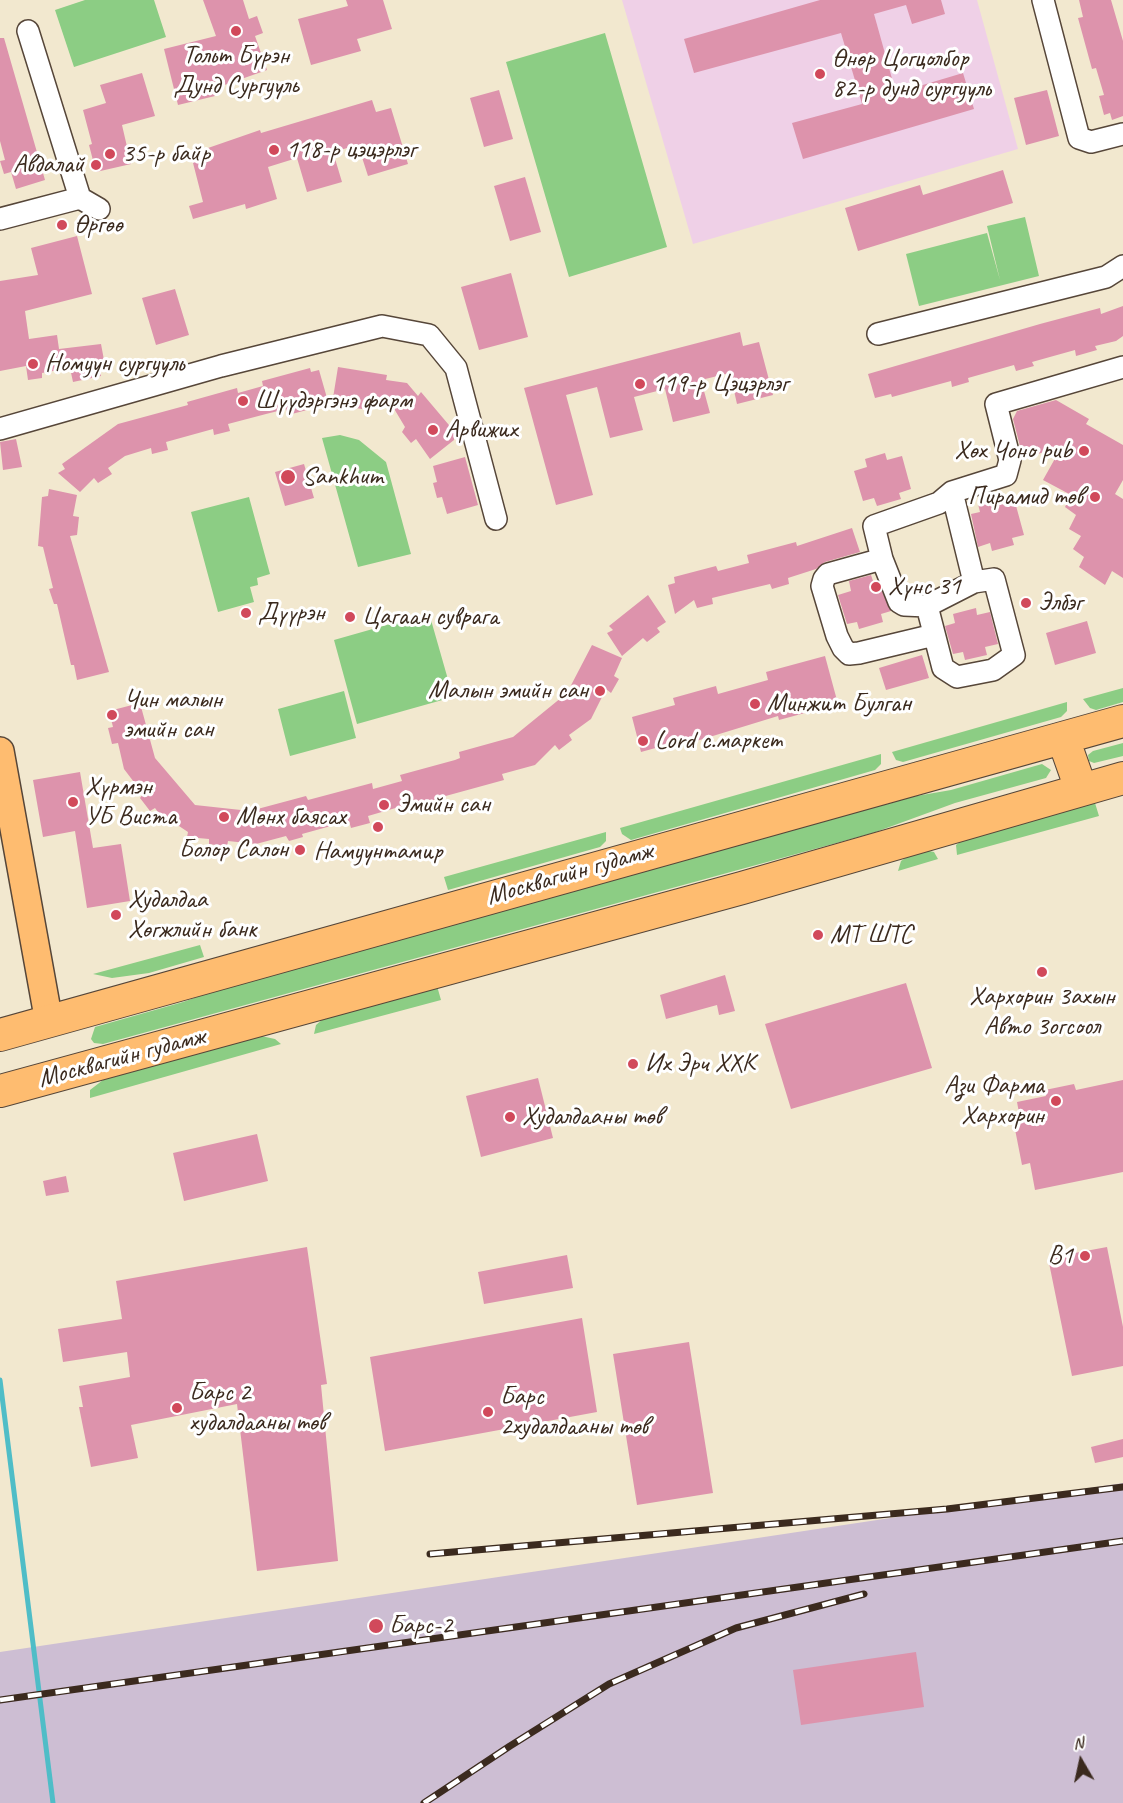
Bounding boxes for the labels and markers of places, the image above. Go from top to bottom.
marker: Тольт Бүрэн Дунд Сургууль [229,24,243,38]
place label: Тольт Бүрэн Дунд Сургууль [173,40,299,101]
place label: Өнөр Цогцолбор 82-р дунд сургууль [832,43,990,104]
marker: Өнөр Цогцолбор 82-р дунд сургууль [813,67,827,81]
place label: 118-р цэцэрлэг [286,134,416,166]
place label: 35-р байр [122,138,210,170]
marker: 118-р цэцэрлэг [267,143,281,157]
marker: 35-р байр [103,147,117,161]
place label: Авдалай [13,149,84,181]
marker: Авдалай [89,158,103,172]
place label: Өргөө [74,209,122,241]
marker: Өргөө [55,218,69,232]
place label: Номуун сургууль [45,348,184,380]
marker: Номуун сургууль [26,357,40,371]
place label: 119-р Цэцэрлэг [652,368,788,400]
marker: 119-р Цэцэрлэг [633,377,647,391]
place label: Шүүдэргэнэ фарм [255,385,411,417]
marker: Шүүдэргэнэ фарм [236,394,250,408]
place label: Арвижих [445,414,517,446]
marker: Арвижих [426,423,440,437]
place label: Хөх Чоно pub [955,435,1072,467]
marker: Хөх Чоно pub [1077,444,1091,458]
place label: Sankhum [302,461,383,493]
marker: Sankhum [279,468,297,486]
place label: Пирамид төв [968,481,1083,513]
marker: Пирамид төв [1088,490,1102,504]
place label: Хүнс 31 [888,571,961,603]
marker: Хүнс 31 [869,580,883,594]
place label: Элбэг [1038,587,1082,619]
marker: Элбэг [1019,596,1033,610]
place label: Дүүрэн [258,597,325,629]
place label: Цагаан суврага [362,601,498,633]
marker: Дүүрэн [239,606,253,620]
marker: Цагаан суврага [343,610,357,624]
place label: Малын эмийн сан [428,675,588,707]
place label: Чин малын эмийн сан [124,684,222,746]
marker: Малын эмийн сан [593,684,607,698]
place label: Минжит Булган [767,688,911,720]
marker: Минжит Булган [748,697,762,711]
marker: Чин малын эмийн сан [105,708,119,722]
place label: Lord с.маркет [655,725,781,757]
marker: Lord с.маркет [636,734,650,748]
place label: Хүрмэн УБ Виста [85,771,176,832]
place label: Эмийн сан [396,789,490,821]
marker: Хүрмэн УБ Виста [66,795,80,809]
marker: Эмийн сан [377,798,391,812]
place label: Мөнх баясах [236,801,346,833]
marker: Мөнх баясах [217,810,231,824]
marker: Намуунтамир [371,820,385,834]
place label: Болор Салон [179,834,288,866]
place label: Намуунтамир [314,836,442,868]
marker: Болор Салон [293,843,307,857]
place label: Худалдаа Хөгжлийн банк [128,884,256,946]
marker: Худалдаа Хөгжлийн банк [109,908,123,922]
place label: MT ШТС [830,919,912,951]
marker: MT ШТС [811,928,825,942]
marker: Хархорин 3ахын Авто 3огсоол [1035,965,1049,979]
place label: Хархорин 3ахын Авто 3огсоол [969,981,1115,1042]
place label: Их Эрч ХХК [645,1048,755,1080]
marker: Их Эрч ХХК [626,1057,640,1071]
place label: Ази Фарма Хархорин [944,1070,1044,1132]
marker: Ази Фарма Хархорин [1049,1094,1063,1108]
place label: Худалдааны төв [522,1101,662,1133]
marker: Худалдааны төв [503,1110,517,1124]
place label: B1 [1048,1240,1073,1272]
marker: B1 [1078,1249,1092,1263]
place label: Барс 2 худалдааны төв [189,1377,325,1438]
place label: Барс 2худалдааны төв [500,1381,648,1442]
marker: Барс 2 худалдааны төв [170,1401,184,1415]
marker: Барс 2худалдааны төв [481,1405,495,1419]
place label: Барс-2 [389,1610,453,1642]
marker: Барс-2 [367,1617,385,1635]

